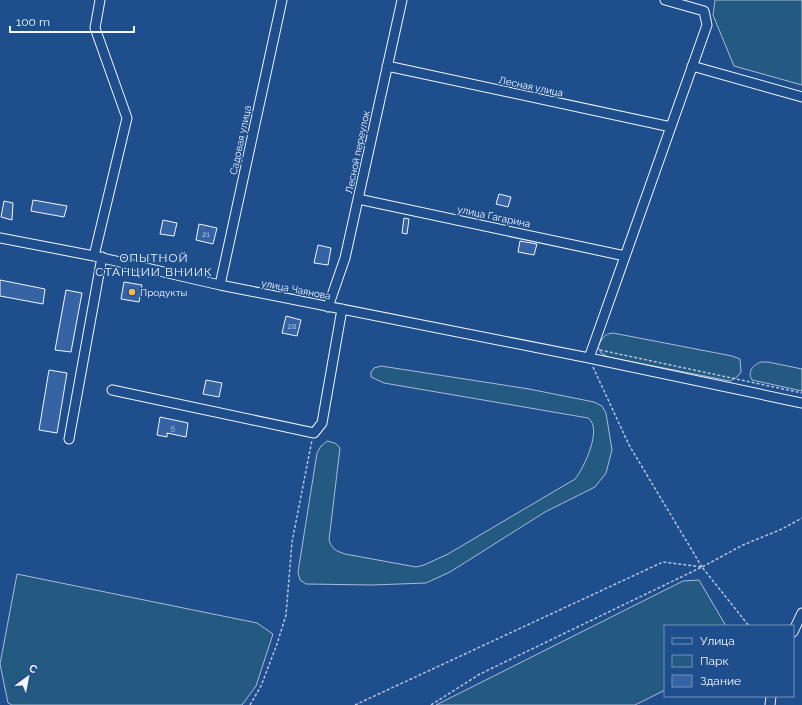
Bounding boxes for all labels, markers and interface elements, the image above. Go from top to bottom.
scale bar [10,8,134,34]
text: 100 m [16,15,50,29]
street label: Лесная улица [498,74,564,99]
street label: Садовая улица [228,104,253,176]
street label: Лесной переулок [343,110,372,195]
street label: улица Гагарина [456,203,531,230]
house number: 21 [202,229,210,239]
district label: ОПЫТНОЙ СТАНЦИИ ВНИИК [95,251,213,279]
street label: улица Чаянова [260,277,332,302]
marker: Продукты [127,287,137,297]
place label: Продукты [140,287,187,298]
house number: 28 [288,321,297,331]
house number: 5 [171,423,176,433]
legend [664,625,794,697]
text: Улица [700,634,735,648]
text: Парк [700,654,729,668]
north arrow [8,657,48,697]
text: С [26,661,40,677]
text: Здание [700,674,741,688]

